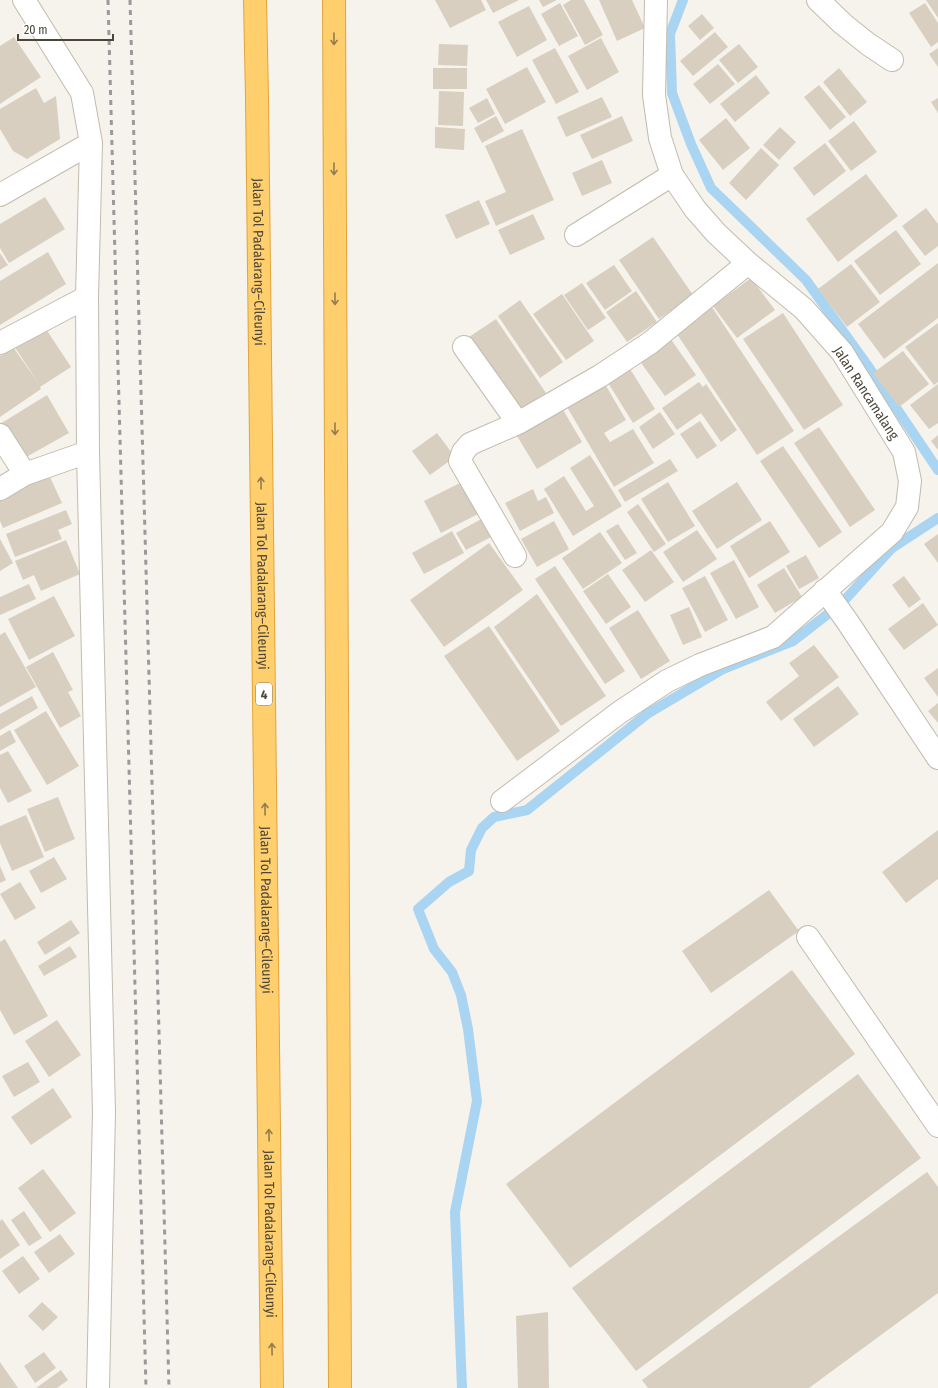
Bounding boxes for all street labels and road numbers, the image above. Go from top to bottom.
street label: Jalan Tol Padalarang–Cileunyi [249,178,268,346]
street label: Jalan Rancamalang [829,343,903,443]
street label: Jalan Tol Padalarang–Cileunyi [253,502,272,670]
road number: 4 [256,683,272,705]
street label: Jalan Tol Padalarang–Cileunyi [257,826,276,994]
street label: Jalan Tol Padalarang–Cileunyi [261,1150,280,1318]

